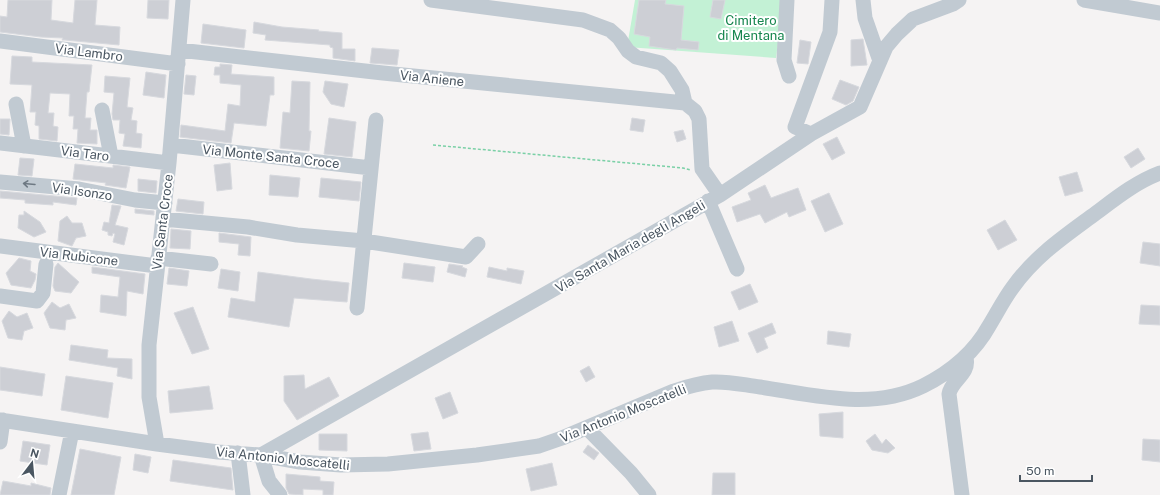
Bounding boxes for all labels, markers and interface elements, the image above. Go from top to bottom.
park label: Cimitero di Mentana [717,13,785,43]
street label: Via Lambro [54,41,124,64]
street label: Via Aniene [399,68,465,89]
street label: Via Monte Santa Croce [202,142,340,171]
street label: Via Taro [60,143,110,164]
street label: Via Santa Croce [149,173,176,271]
street label: Via Isonzo [51,180,113,203]
one-way arrow [23,181,36,188]
street label: Via Santa Maria degli Angeli [553,197,708,296]
street label: Via Rubicone [39,244,119,269]
street label: Via Antonio Moscatelli [558,381,688,446]
north arrow [12,443,52,483]
street label: Via Antonio Moscatelli [215,444,351,473]
text: N [29,446,41,460]
scale bar [1020,457,1092,483]
text: 50 m [1026,464,1054,478]

